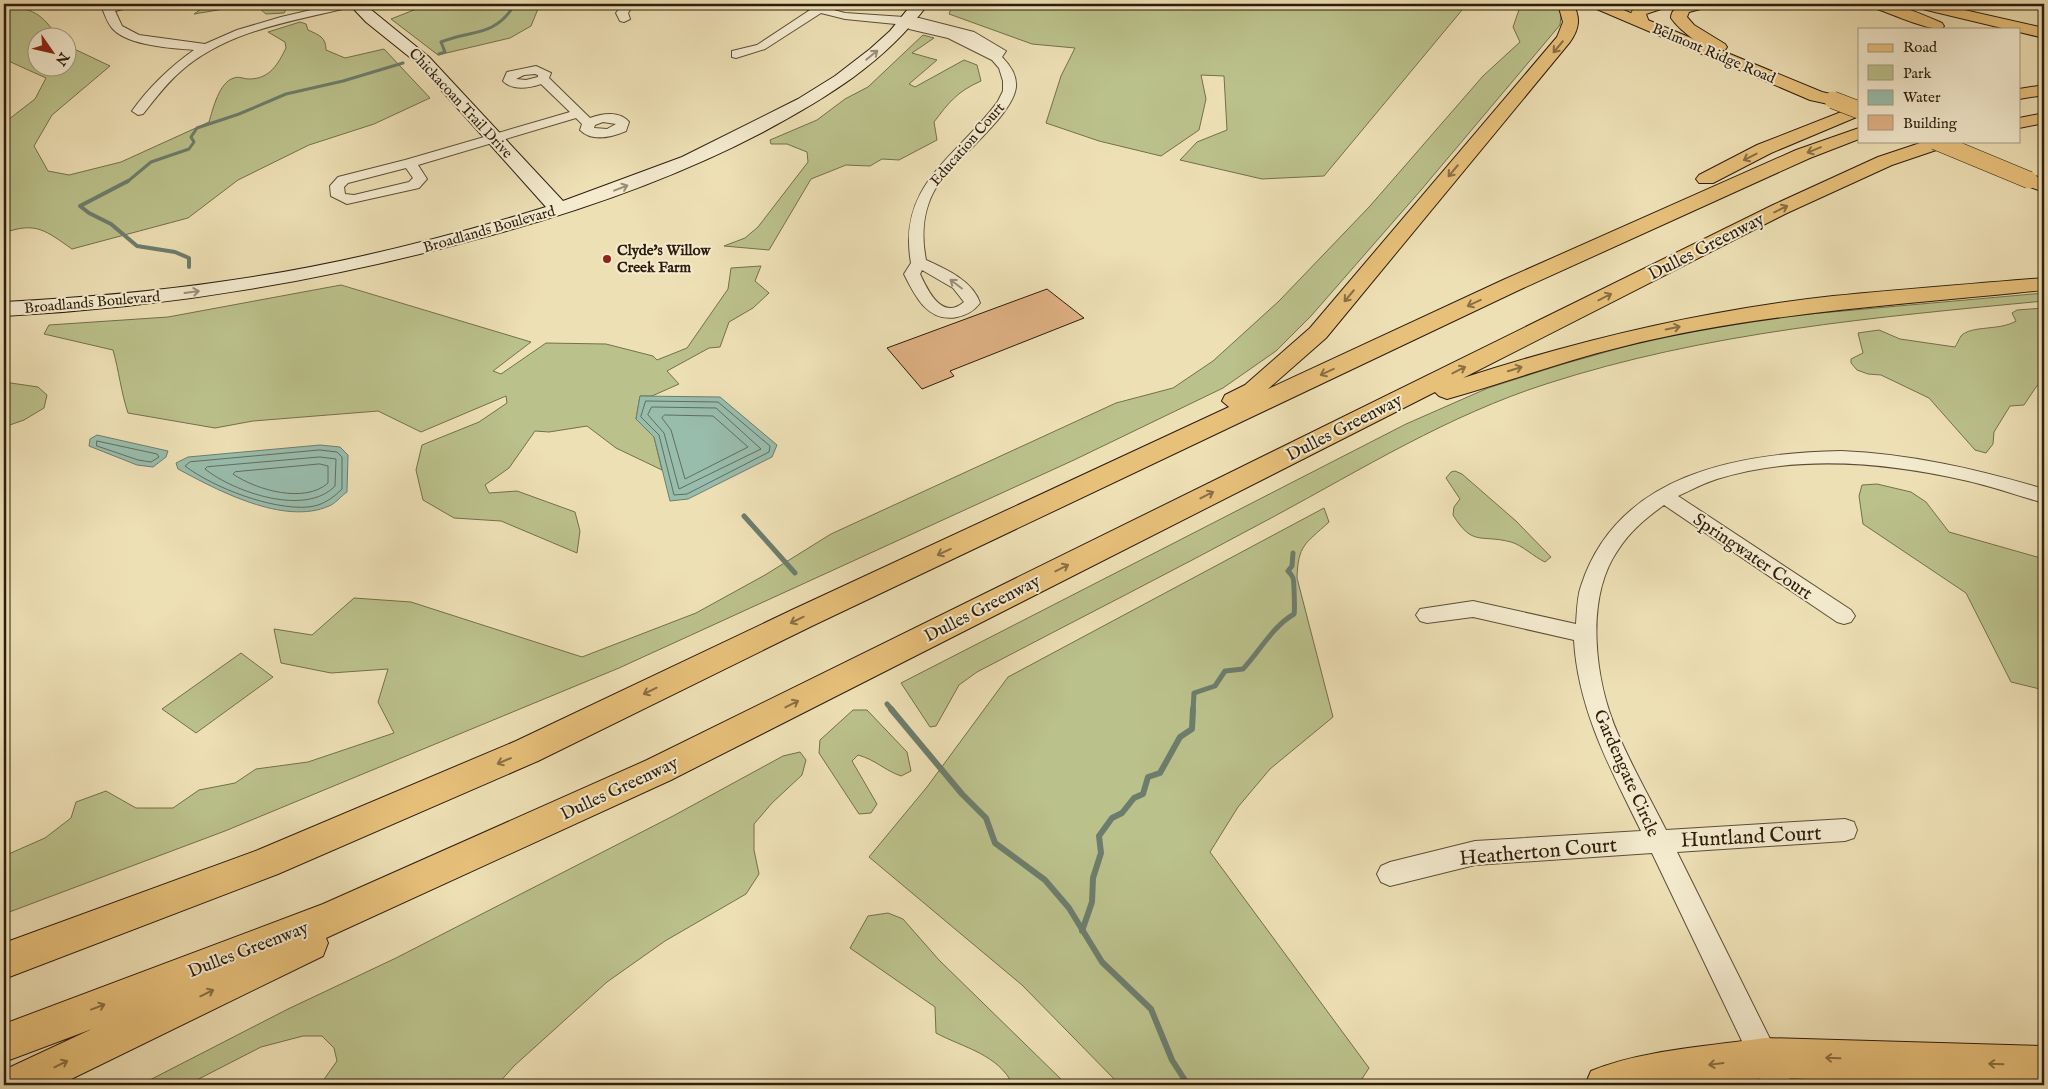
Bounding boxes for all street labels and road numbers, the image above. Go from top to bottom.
street label: Belmont Ridge Road [1649,19,1779,88]
street label: Chickacoan Trail Drive [405,44,517,163]
street label: Education Court [926,99,1009,190]
street label: Broadlands Boulevard [421,201,558,257]
street label: Dulles Greenway [1645,208,1769,286]
street label: Broadlands Boulevard [23,287,162,318]
street label: Dulles Greenway [1283,389,1407,467]
street label: Springwater Court [1688,509,1816,606]
street label: Dulles Greenway [921,570,1045,648]
street label: Gardengate Circle [1587,706,1664,841]
street label: Dulles Greenway [557,752,682,827]
street label: Huntland Court [1680,820,1822,855]
street label: Heatherton Court [1458,832,1618,873]
street label: Dulles Greenway [185,917,312,984]

